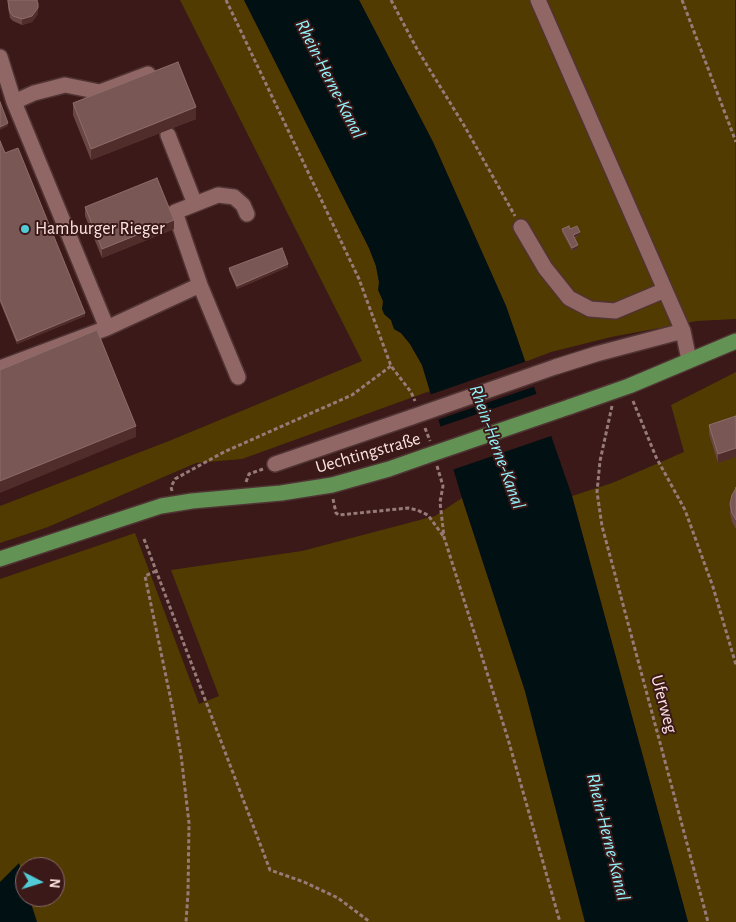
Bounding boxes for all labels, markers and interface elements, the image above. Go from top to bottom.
water label: Rhein-Herne-Kanal [290,16,370,142]
place label: Hamburger Rieger [35,218,165,240]
marker: Hamburger Rieger [19,223,31,235]
water label: Rhein-Herne-Kanal [464,382,530,512]
street label: Uechtingstraße [313,428,423,478]
street label: Uferweg [646,672,682,736]
water label: Rhein-Herne-Kanal [581,771,635,903]
north arrow [15,857,65,907]
text: N [47,878,61,889]

